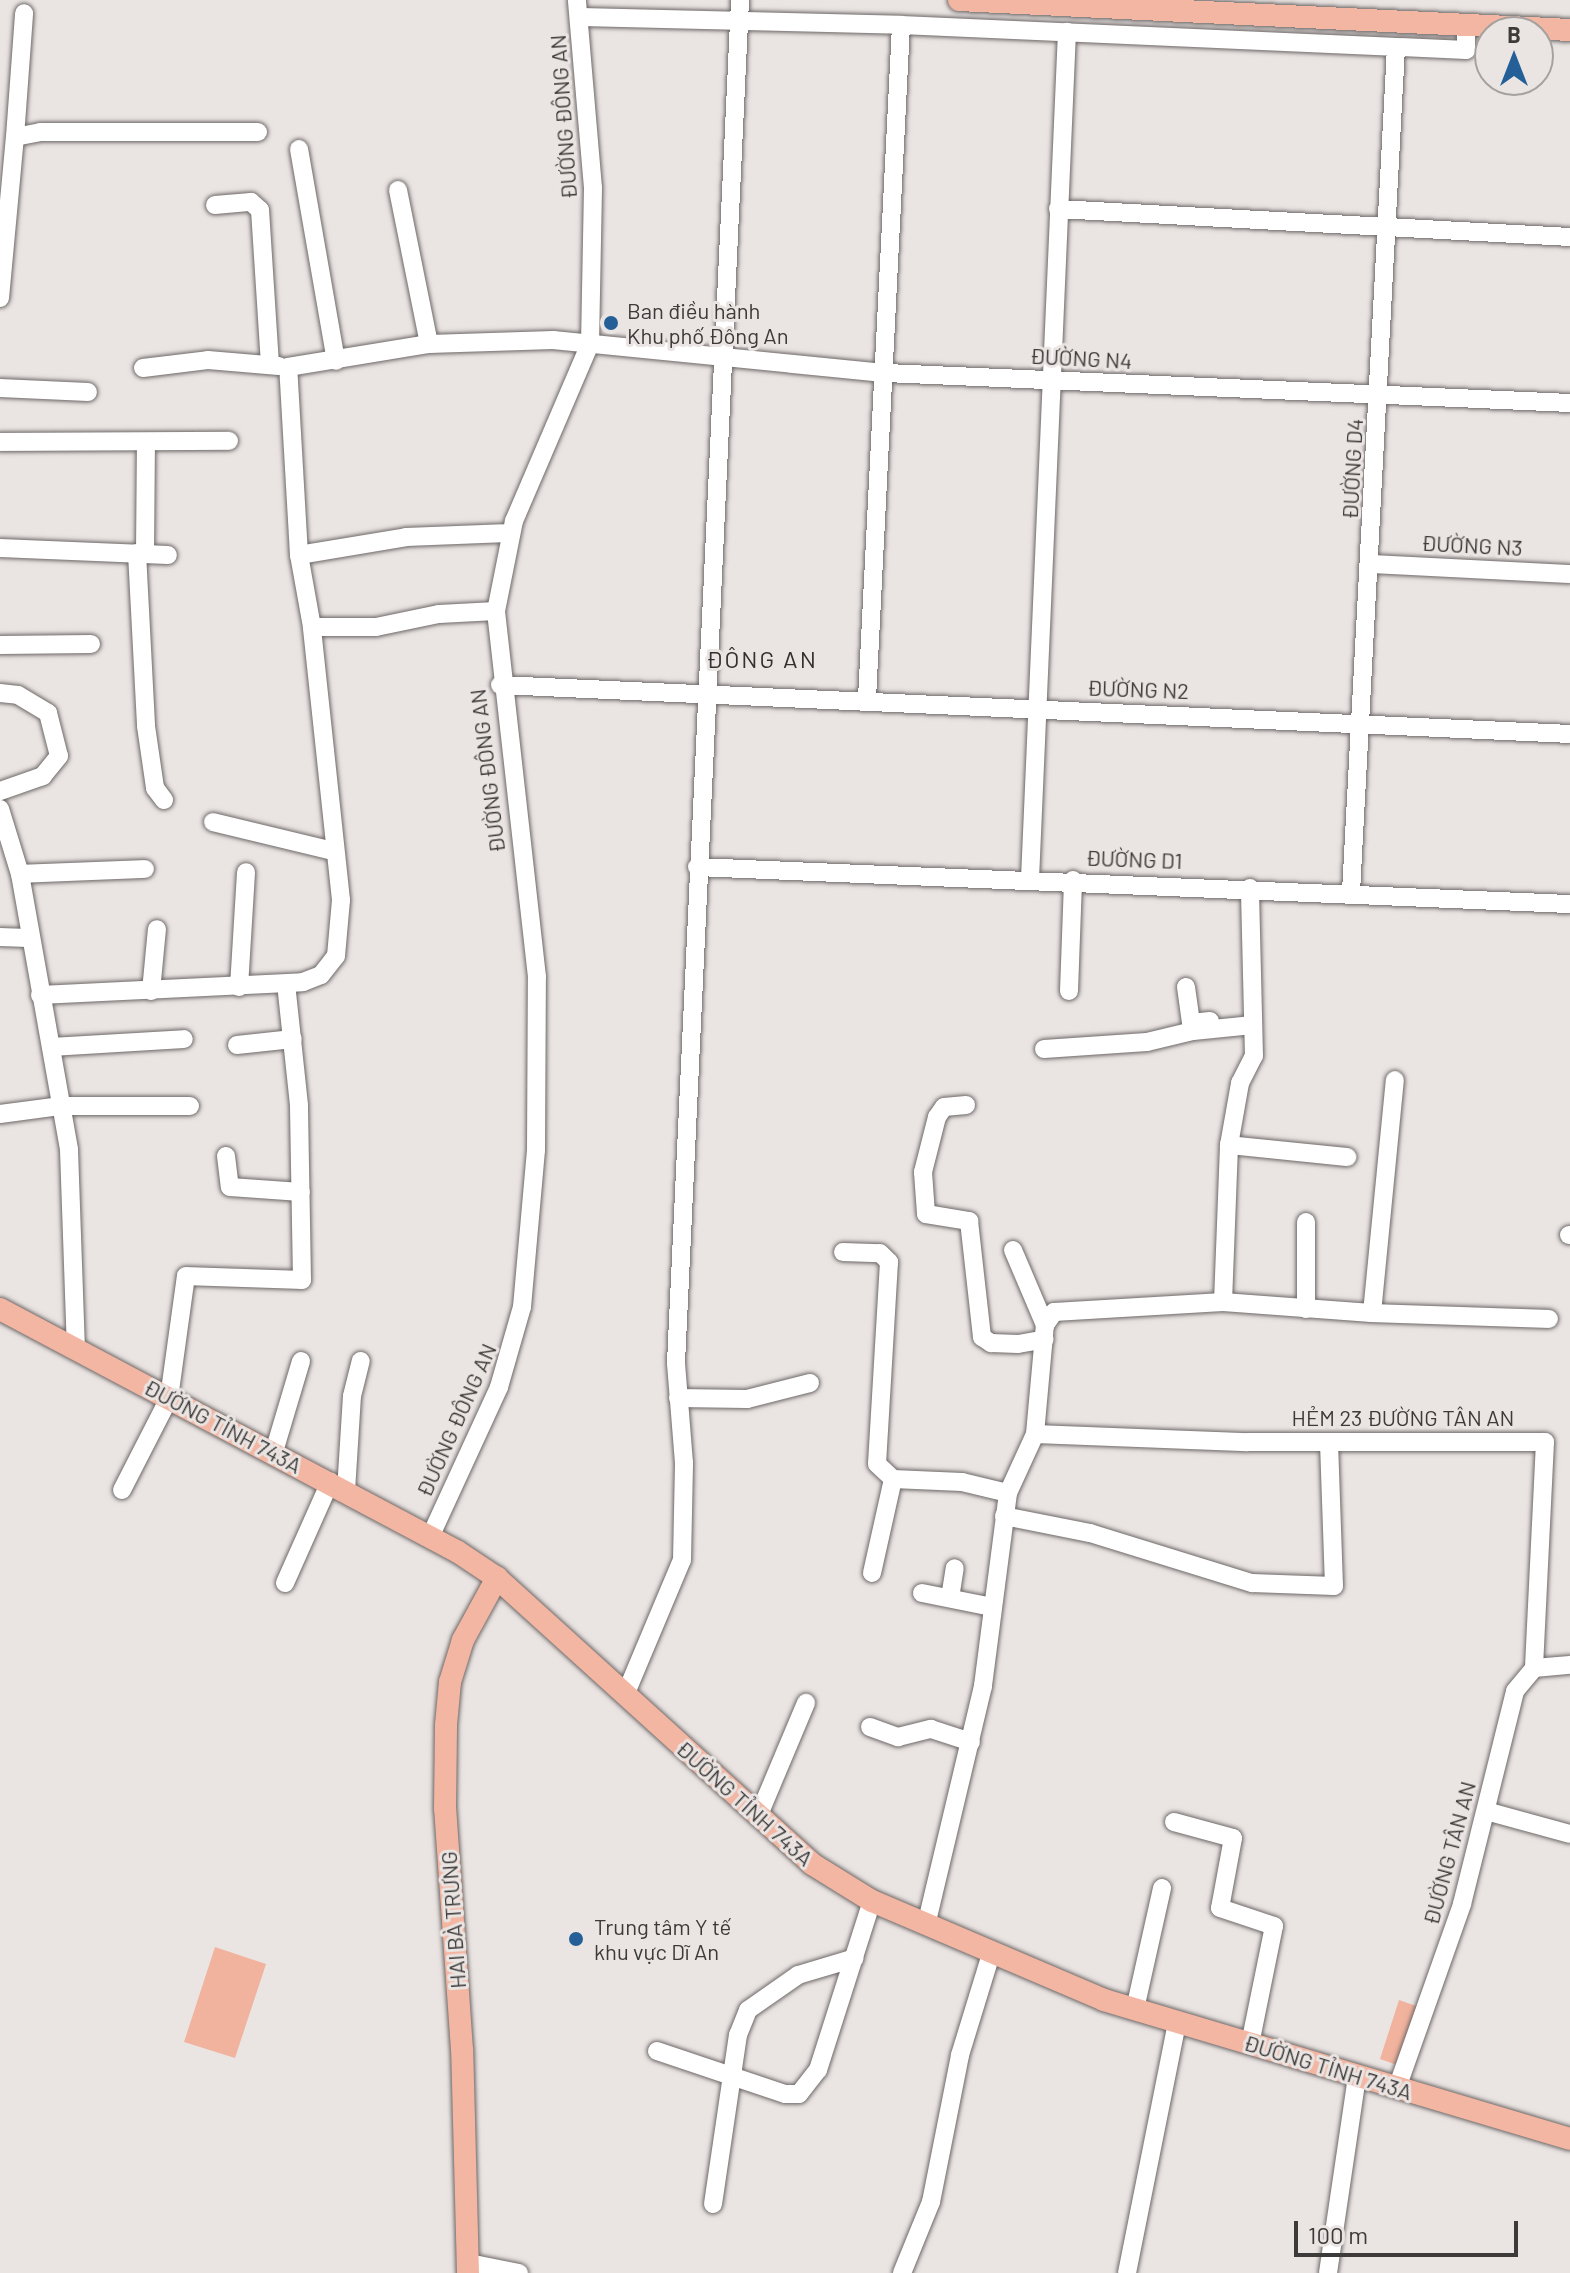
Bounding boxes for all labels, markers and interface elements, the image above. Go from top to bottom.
north arrow [1474,16,1554,96]
text: B [1507,21,1521,47]
street label: ĐƯỜNG ĐÔNG AN [544,34,582,200]
place label: Ban điều hành Khu phố Đông An [627,297,789,348]
marker: Ban điều hành Khu phố Đông An [602,314,620,332]
street label: ĐƯỜNG N4 [1029,342,1133,374]
street label: ĐƯỜNG D4 [1336,418,1368,520]
street label: ĐƯỜNG N3 [1421,529,1523,561]
district label: ĐÔNG AN [706,645,818,673]
street label: ĐƯỜNG N2 [1087,674,1189,704]
street label: ĐƯỜNG ĐÔNG AN [464,687,510,855]
street label: ĐƯỜNG D1 [1085,844,1183,874]
street label: ĐƯỜNG ĐÔNG AN [410,1339,502,1501]
street label: ĐƯỜNG TỈNH 743A [140,1373,306,1479]
street label: HẺM 23 ĐƯỜNG TÂN AN [1292,1405,1514,1431]
street label: ĐƯỜNG TỈNH 743A [671,1735,819,1871]
street label: ĐƯỜNG TÂN AN [1417,1778,1481,1928]
street label: HAI BÀ TRƯNG [435,1850,471,1990]
place label: Trung tâm Y tế khu vực Dĩ An [594,1913,731,1964]
marker: Trung tâm Y tế khu vực Dĩ An [565,1928,587,1950]
street label: ĐƯỜNG TỈNH 743A [1241,2029,1415,2105]
scale bar [1298,2205,1522,2255]
text: 100 m [1308,2220,1368,2249]

